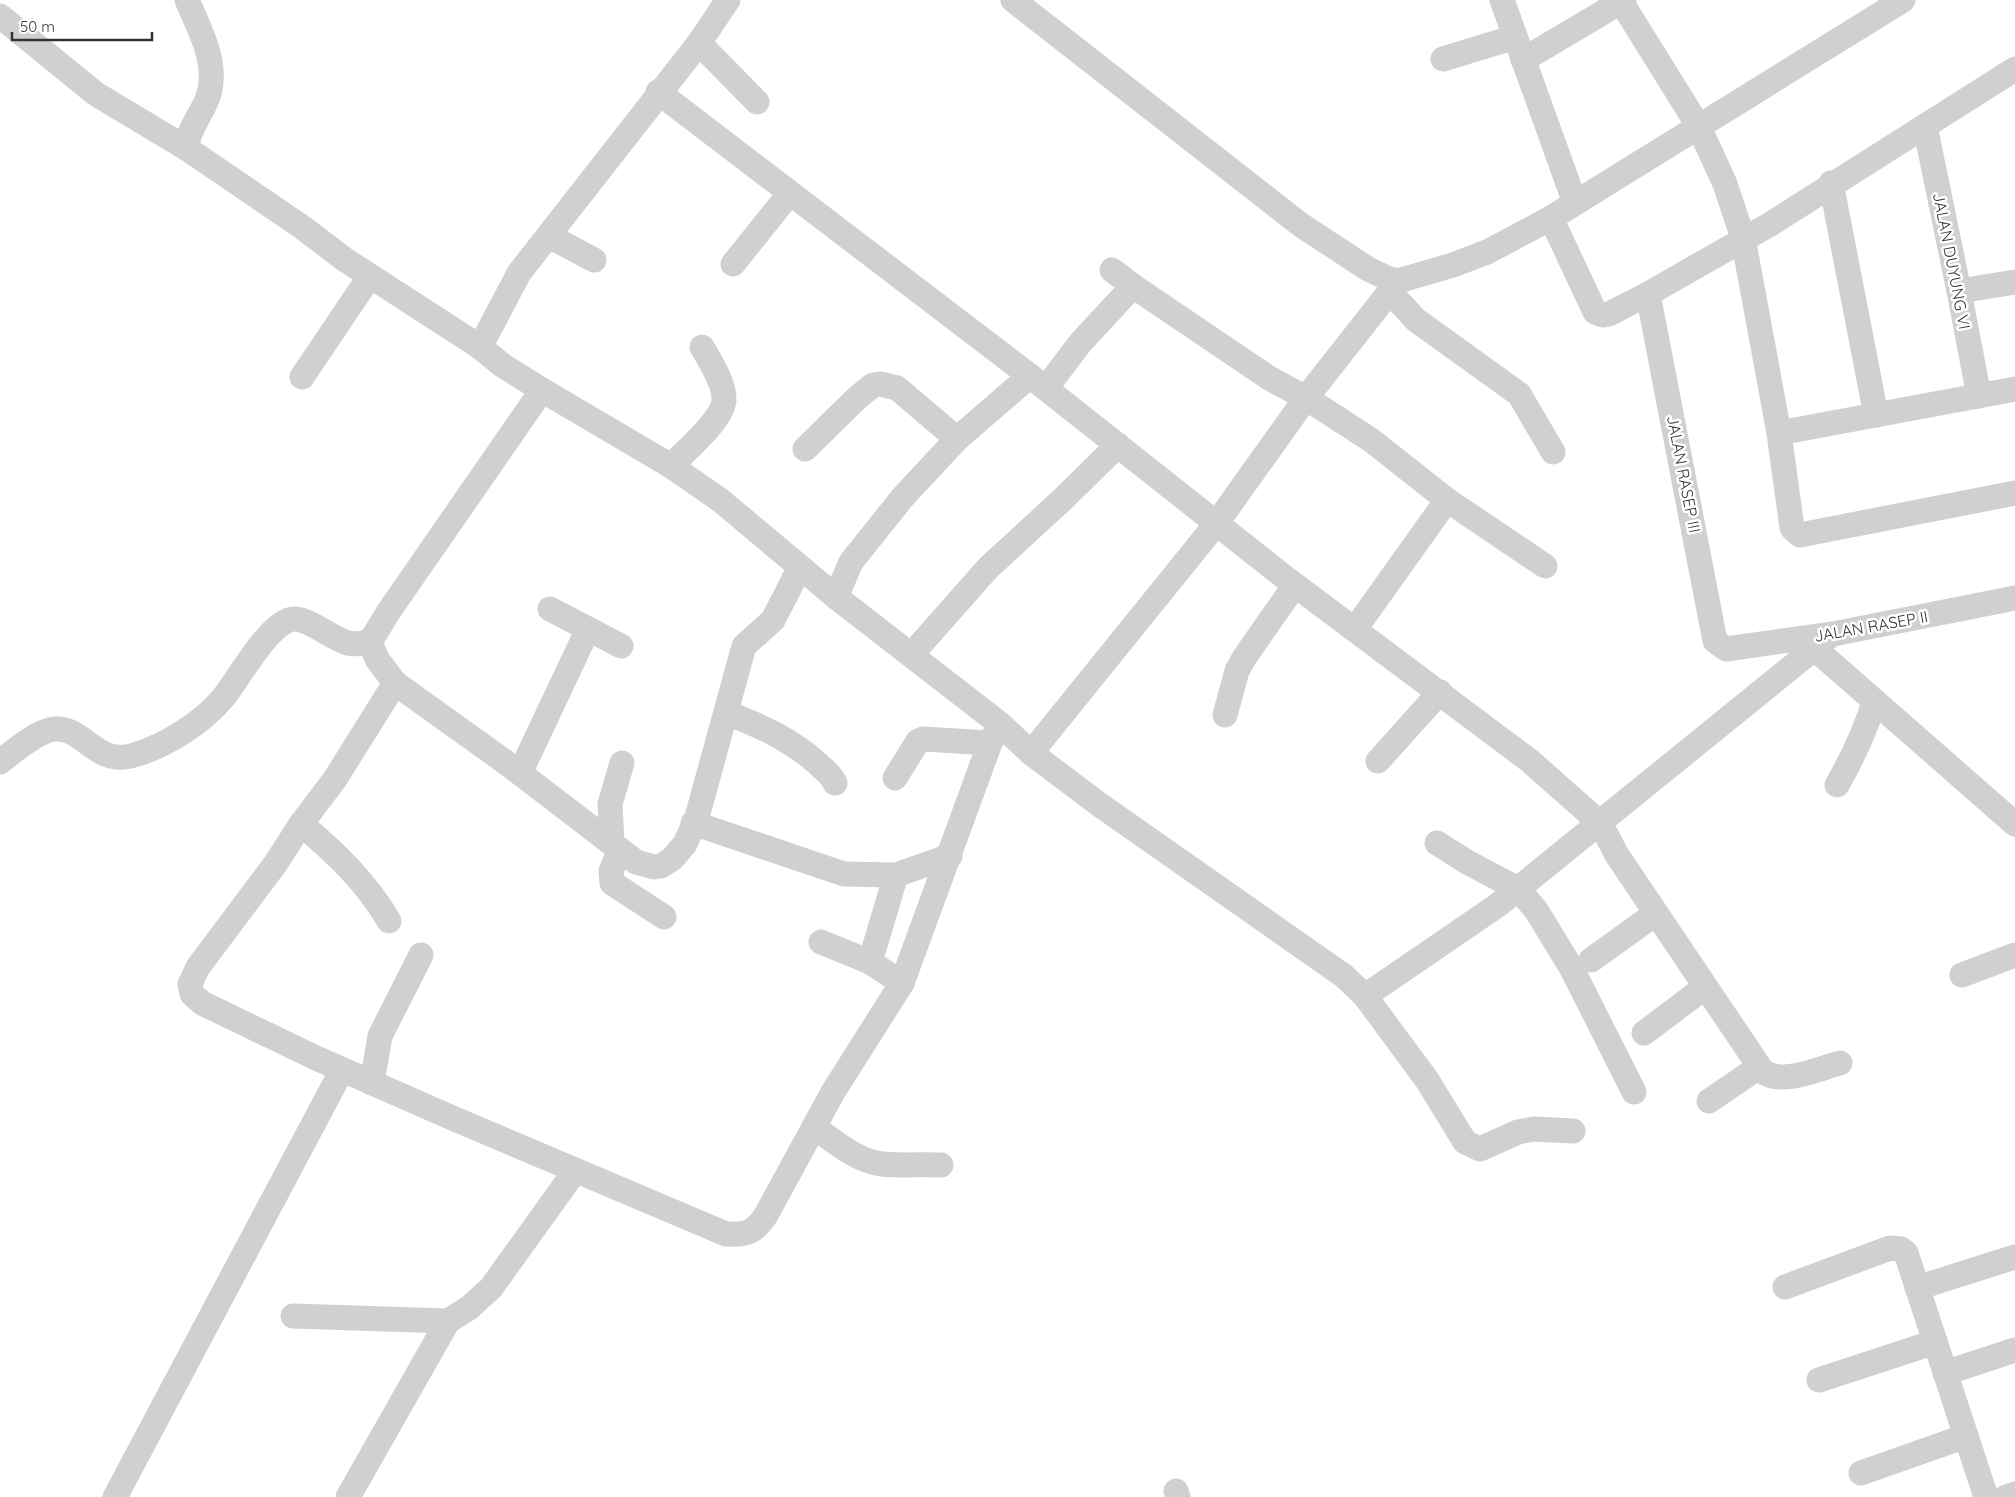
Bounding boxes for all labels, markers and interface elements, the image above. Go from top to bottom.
scale bar [12,10,152,42]
text: 50 m [20,17,55,36]
street label: JALAN DUYUNG VI [1929,191,1975,331]
street label: JALAN RASEP III [1663,414,1705,534]
street label: JALAN RASEP II [1813,606,1929,646]

